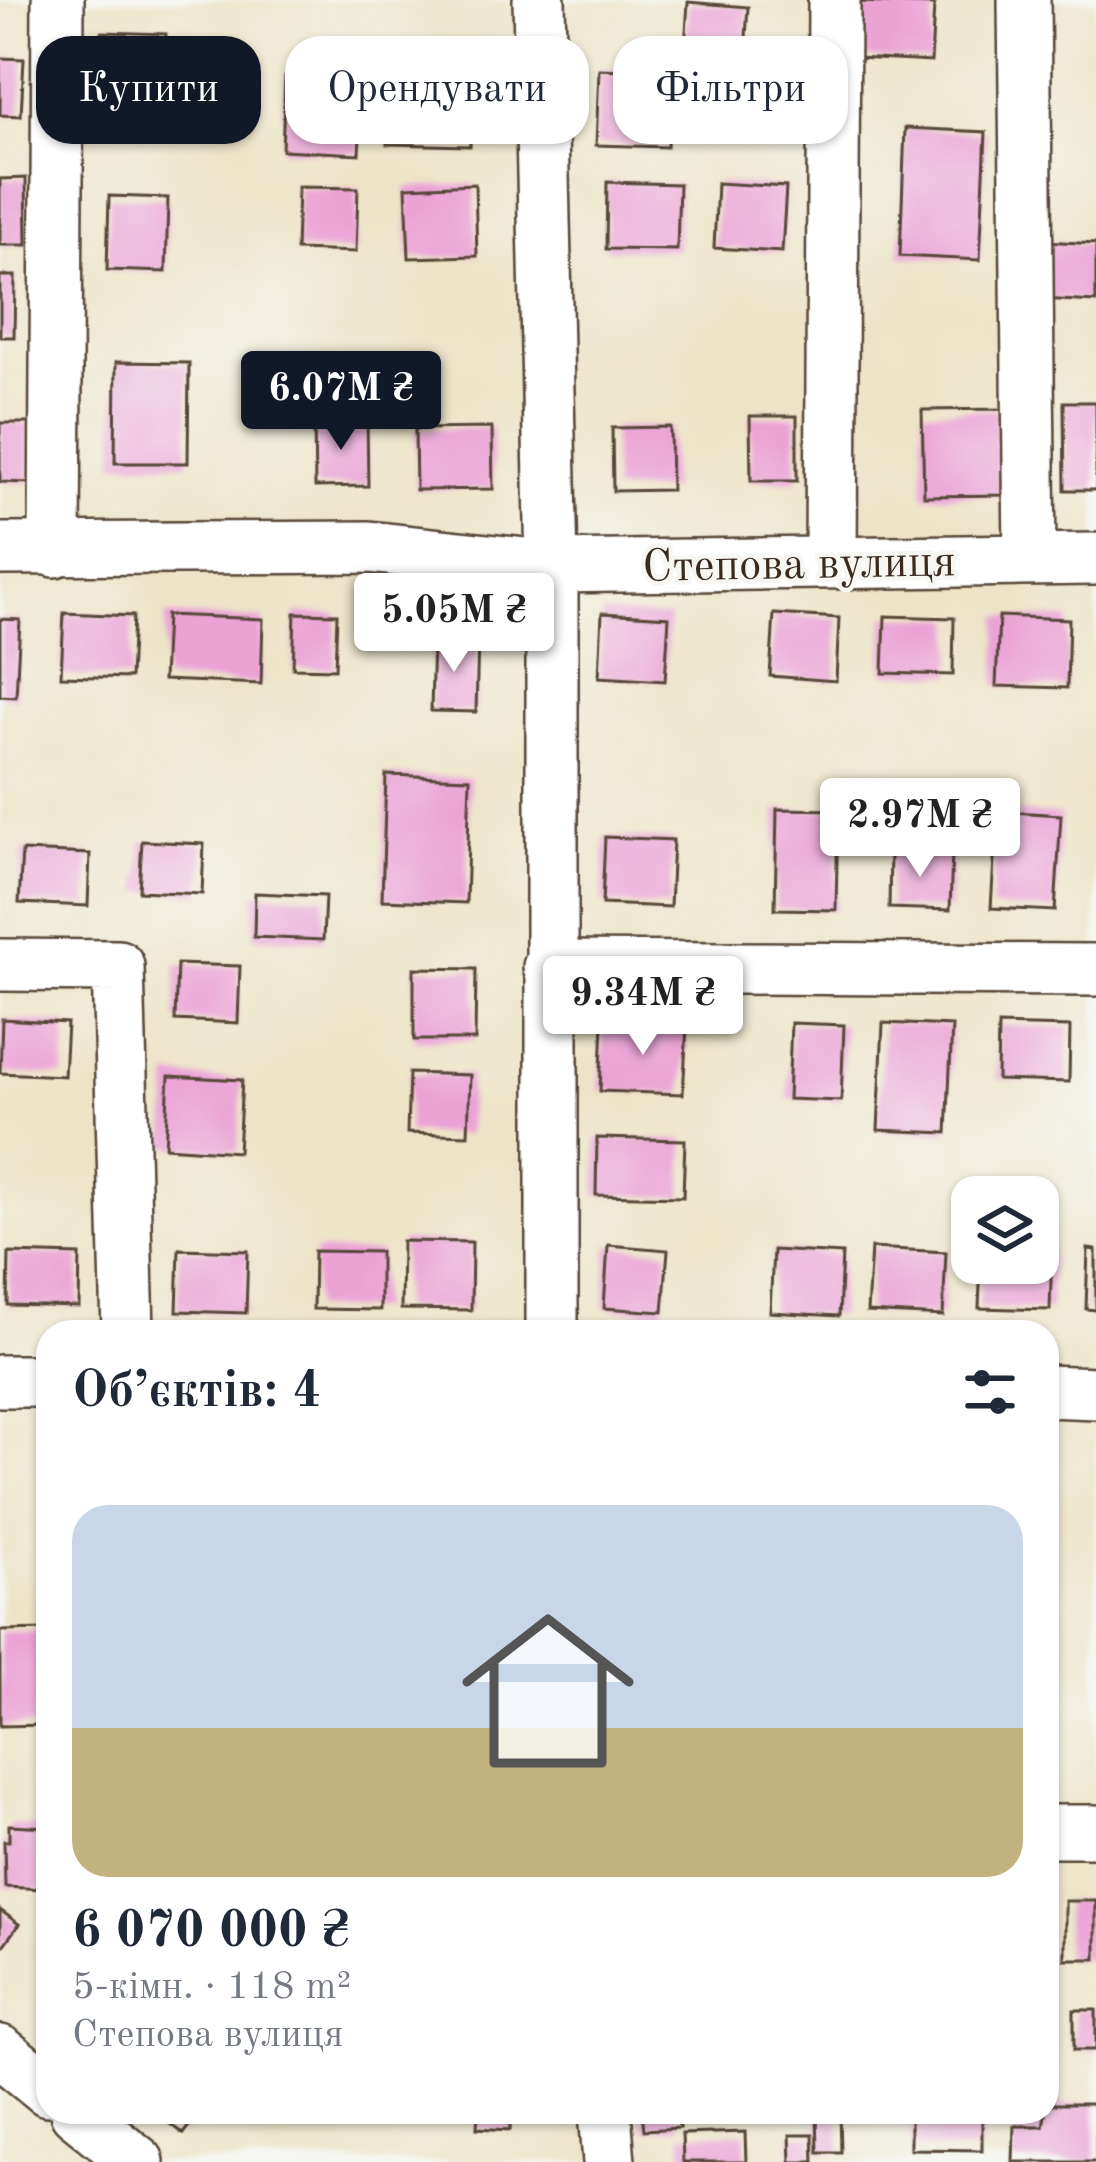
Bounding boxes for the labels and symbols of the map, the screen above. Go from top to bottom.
pin: 6.07M ₴ [230,351,452,453]
street label: Степова вулиця [642,541,956,592]
pin: 5.05M ₴ [343,573,565,675]
pin: 2.97M ₴ [809,778,1031,880]
pin: 9.34M ₴ [532,956,754,1058]

